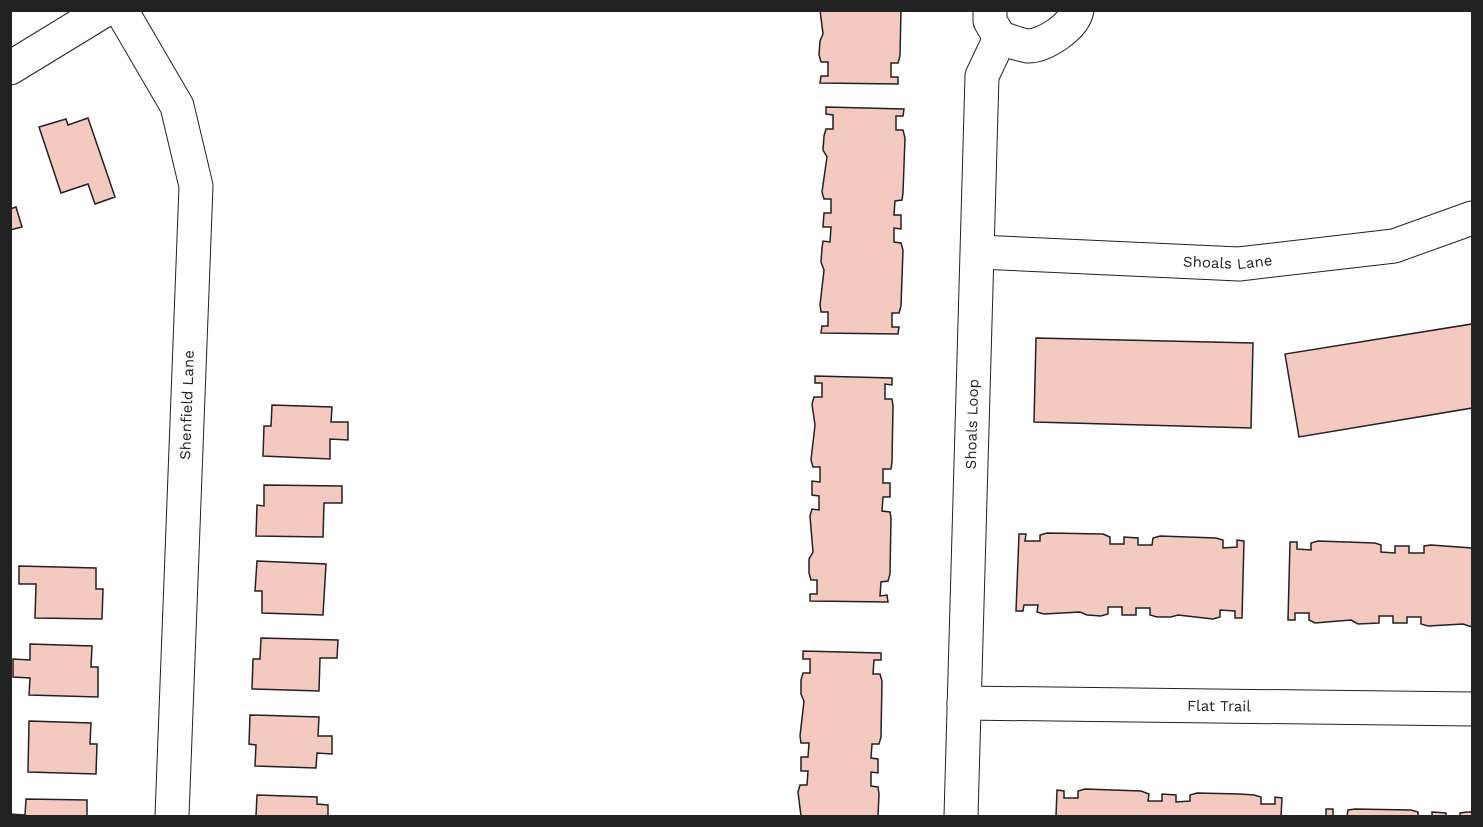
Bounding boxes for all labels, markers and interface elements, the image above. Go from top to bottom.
street label: Shoals Lane [1183,251,1273,273]
street label: Shenfield Lane [176,350,198,460]
street label: Shoals Loop [962,379,982,470]
street label: Flat Trail [1187,697,1252,715]

